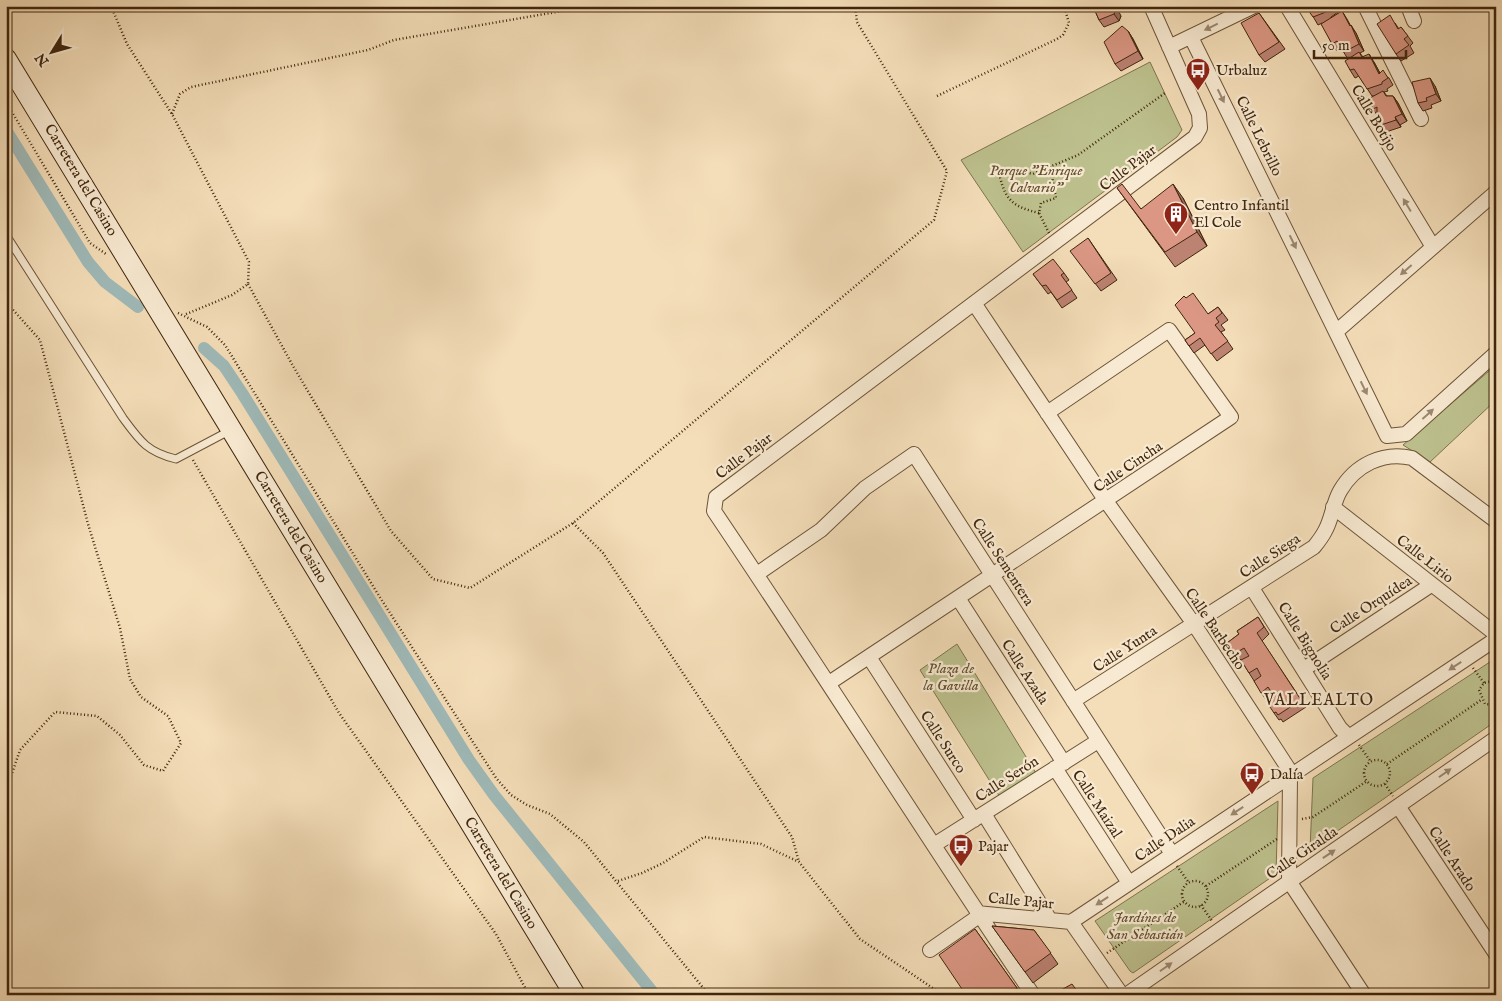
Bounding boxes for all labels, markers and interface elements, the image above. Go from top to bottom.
one-way arrow [1204,23,1219,31]
north arrow [28,28,78,78]
scale bar [1314,28,1407,60]
text: 50 m [1322,36,1350,55]
text: N [32,49,54,70]
bus stop icon: Urbaluz [1185,57,1211,91]
place label: Urbaluz [1216,61,1267,80]
street label: Calle Botijo [1347,81,1401,155]
one-way arrow [1217,89,1225,103]
street label: Calle Lebrillo [1231,93,1287,179]
street label: Carretera del Casino [40,121,122,239]
street label: Calle Pajar [1096,140,1161,195]
park label: Parque "Enrique Calvario" [990,161,1082,197]
place label: Centro Infantil El Cole [1194,196,1290,232]
one-way arrow [1403,198,1412,211]
building icon: Centro Infantil El Cole [1163,201,1189,235]
one-way arrow [1289,235,1297,249]
one-way arrow [1400,264,1412,276]
one-way arrow [1360,381,1368,395]
one-way arrow [1421,408,1433,420]
street label: Calle Pajar [712,428,777,483]
street label: Calle Cincha [1090,437,1167,497]
street label: Carretera del Casino [250,468,332,586]
street label: Calle Sementera [968,515,1039,610]
street label: Calle Siega [1236,529,1304,583]
street label: Calle Lirio [1392,531,1458,587]
street label: Calle Orquídea [1326,571,1416,639]
street label: Calle Barbecho [1181,584,1249,674]
street label: Calle Bignolia [1274,599,1337,684]
street label: Calle Yunta [1089,621,1161,677]
street label: Calle Azada [997,636,1053,708]
park label: Plaza de la Gavilla [923,659,979,695]
one-way arrow [1448,661,1462,670]
district label: VALLEALTO [1263,691,1374,711]
street label: Calle Surco [916,707,970,777]
street label: Calle Serón [972,752,1042,806]
bus stop icon: Dalía [1239,761,1265,795]
place label: Dalía [1270,765,1304,784]
street label: Calle Maizal [1068,766,1127,842]
one-way arrow [1438,768,1451,778]
one-way arrow [1231,806,1244,816]
street label: Calle Dalia [1131,812,1199,866]
street label: Carretera del Casino [460,814,542,932]
street label: Calle Giralda [1263,822,1342,884]
street label: Calle Arado [1424,823,1480,895]
bus stop icon: Pajar [948,833,974,867]
place label: Pajar [978,837,1009,856]
one-way arrow [1322,849,1336,858]
street label: Calle Pajar [987,889,1055,913]
one-way arrow [1095,896,1109,906]
park label: Jardínes de San Sebastián [1106,908,1184,944]
one-way arrow [1159,962,1173,972]

